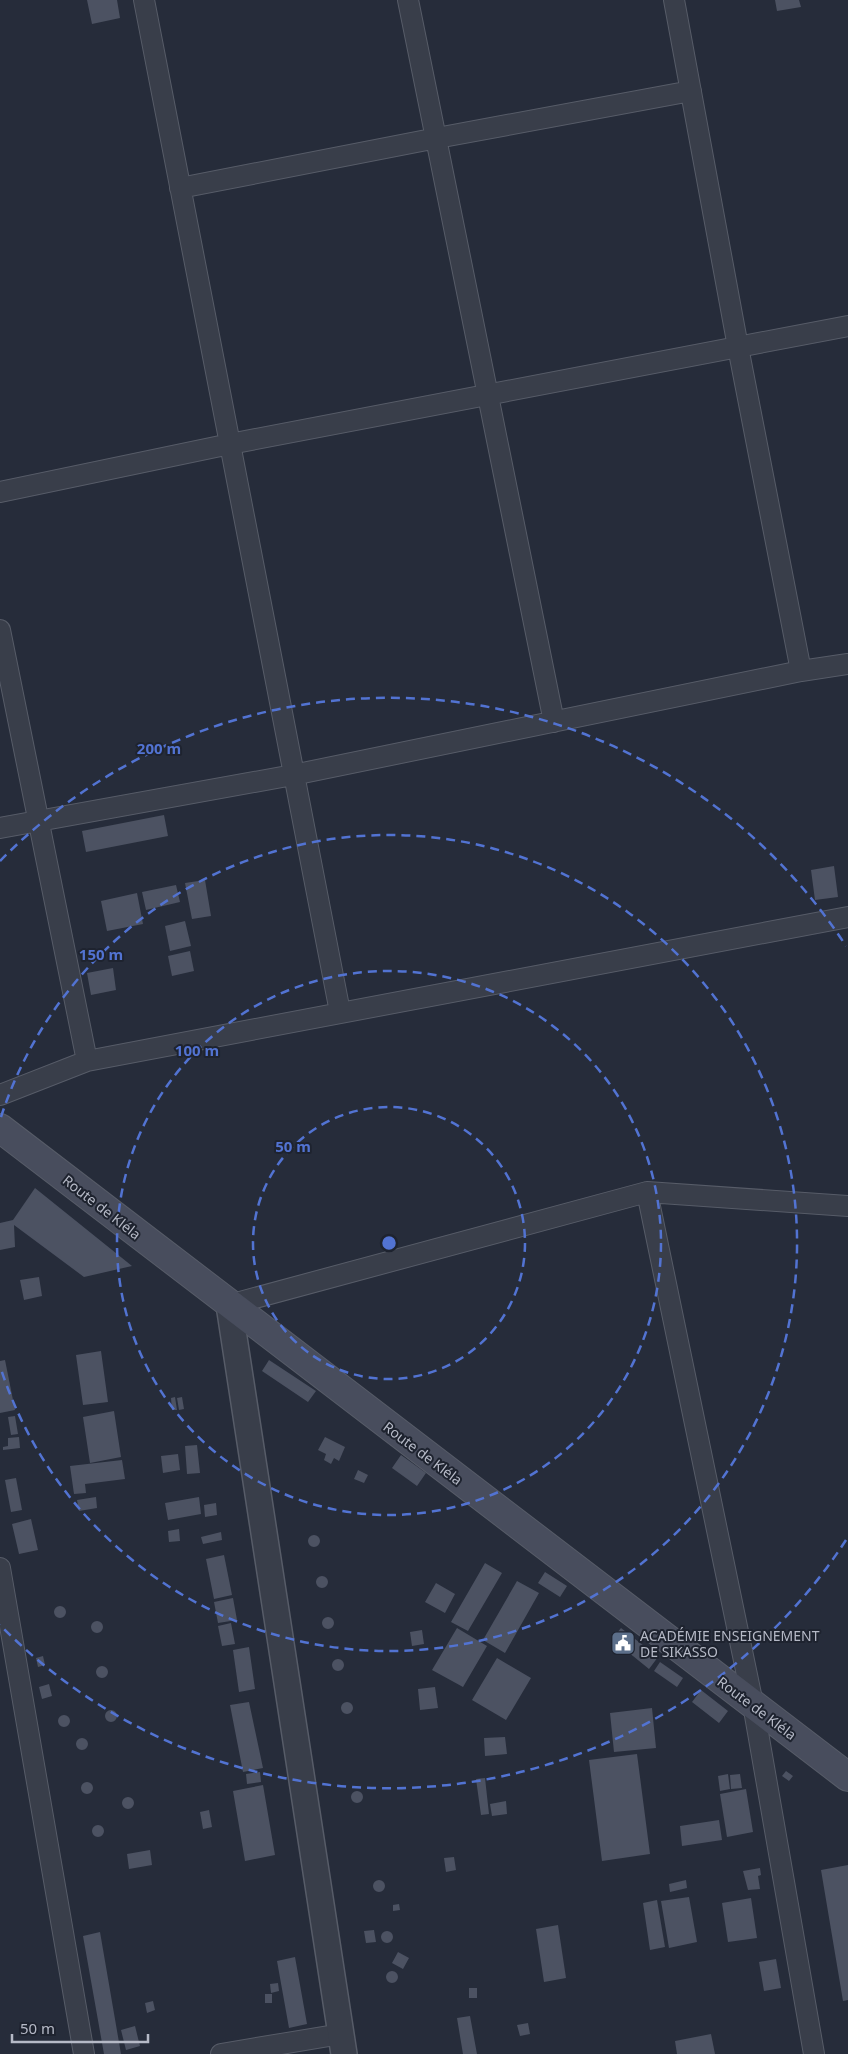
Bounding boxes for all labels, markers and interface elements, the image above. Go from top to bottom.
text: 200 m [137,738,181,758]
text: 150 m [79,944,123,964]
text: 100 m [175,1040,219,1060]
text: 50 m [275,1136,311,1156]
street label: Route de Kléla [59,1171,145,1243]
centre of rings [380,1234,398,1252]
street label: Route de Kléla [380,1417,466,1489]
place label: ACADÉMIE ENSEIGNEMENT DE SIKASSO [640,1626,820,1661]
public building icon: ACADÉMIE ENSEIGNEMENT DE SIKASSO [610,1630,636,1656]
street label: Route de Kléla [714,1672,800,1744]
scale bar [12,2012,149,2044]
text: 50 m [20,2018,55,2038]

